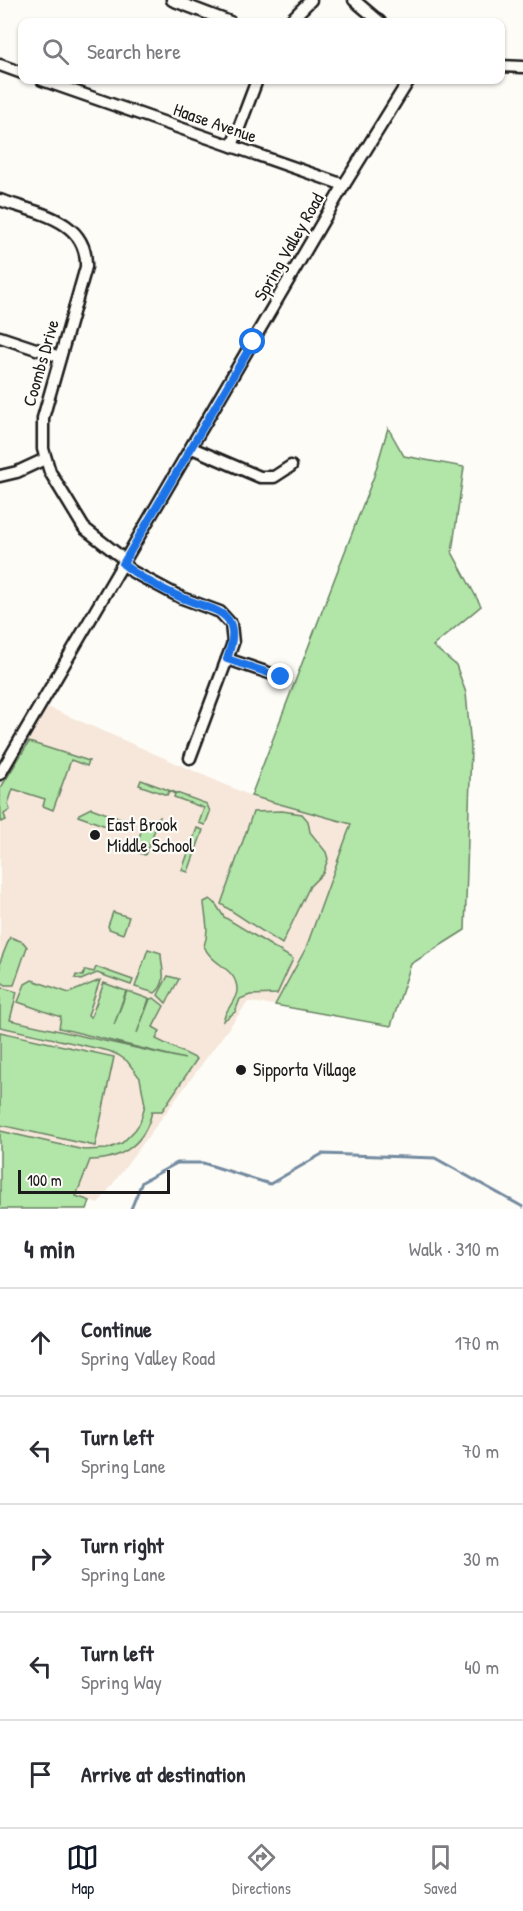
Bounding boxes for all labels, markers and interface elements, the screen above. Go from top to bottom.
search box [18,18,505,84]
icon: search [39,35,72,68]
text: Search here [87,36,181,66]
street label: Haase Avenue [170,97,260,148]
street label: Spring Valley Road [248,188,330,305]
street label: Coombs Drive [16,317,65,409]
route start [239,328,265,354]
route end [267,663,293,689]
place label: East Brook Middle School [107,812,194,858]
marker: East Brook Middle School [88,828,102,842]
place label: Sipporta Village [253,1057,356,1082]
marker: Sipporta Village [234,1063,248,1077]
scale bar [18,1167,170,1194]
text: 100 m [27,1169,62,1191]
text: 4 min [24,1231,75,1266]
text: Walk · 310 m [409,1235,499,1262]
text: Continue [81,1314,152,1344]
icon: ahead [24,1326,57,1359]
text: 170 m [455,1329,499,1356]
text: Spring Valley Road [81,1344,215,1371]
text: Turn left [81,1422,154,1452]
icon: left [24,1434,57,1467]
text: 70 m [462,1437,499,1464]
text: Spring Lane [81,1452,166,1479]
text: Turn right [81,1530,164,1560]
icon: right [24,1542,57,1575]
text: 30 m [463,1545,499,1572]
text: Spring Lane [81,1560,166,1587]
text: Turn left [81,1638,154,1668]
icon: left [24,1650,57,1683]
text: 40 m [464,1653,499,1680]
text: Spring Way [81,1668,162,1695]
icon: arrive [24,1758,57,1791]
text: Arrive at destination [81,1759,246,1789]
tab: Map [66,1841,99,1899]
tab: Directions [232,1841,291,1899]
tab: Saved [424,1841,457,1899]

